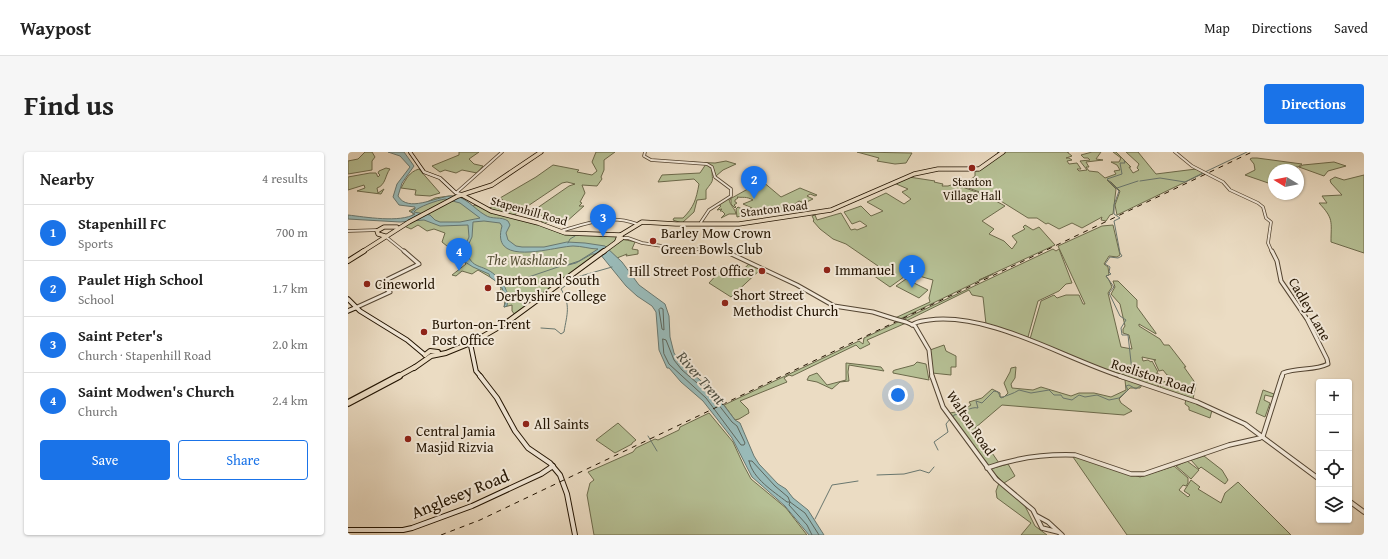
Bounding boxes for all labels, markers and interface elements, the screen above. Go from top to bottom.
text: Waypost [20,14,91,42]
text: Map [1204,18,1230,38]
text: Directions [1252,18,1312,38]
text: Saved [1334,18,1368,38]
text: Find us [24,84,114,125]
button: Directions [1264,84,1364,124]
marker: Stanton Village Hall [967,163,977,173]
north arrow [1268,164,1304,200]
text: Nearby [40,166,94,191]
pin: 2 [741,166,767,199]
text: 4 results [262,169,308,188]
place label: Stanton Village Hall [943,173,1002,204]
street label: Stapenhill Road [489,191,570,230]
street label: Stanton Road [739,196,809,221]
pin: 3 [590,204,616,237]
text: Stapenhill FC [78,213,166,234]
text: 1 [50,223,56,242]
text: 700 m [276,223,308,242]
place label: Barley Mow Crown Green Bowls Club [661,223,771,259]
text: Sports [78,234,113,253]
marker: Barley Mow Crown Green Bowls Club [648,236,658,246]
pin: 4 [446,238,472,271]
park label: The Washlands [487,250,567,270]
pin: 1 [899,255,925,288]
place label: Immanuel [835,260,895,280]
place label: Hill Street Post Office [629,261,754,281]
marker: Immanuel [822,265,832,275]
marker: Hill Street Post Office [757,266,767,276]
text: Paulet High School [78,269,203,290]
place label: Burton and South Derbyshire College [496,270,607,306]
place label: Cineworld [375,274,436,294]
street label: Cadley Lane [1284,274,1336,345]
text: 2 [50,279,56,298]
text: 1.7 km [272,279,308,298]
marker: Cineworld [362,279,372,289]
marker: Burton and South Derbyshire College [483,283,493,293]
place label: Short Street Methodist Church [733,285,839,321]
text: School [78,290,114,309]
marker: Short Street Methodist Church [720,298,730,308]
place label: Burton-on-Trent Post Office [432,314,531,350]
text: Saint Peter's [78,325,163,346]
marker: Burton-on-Trent Post Office [419,327,429,337]
text: 3 [50,335,56,354]
text: 2.0 km [272,335,308,354]
text: Church · Stapenhill Road [78,346,211,365]
water label: River Trent [672,346,731,409]
street label: Rosliston Road [1109,353,1198,399]
map controls [1316,379,1352,523]
button: + [1316,379,1352,415]
text: Saint Modwen's Church [78,381,234,402]
your location [888,385,908,405]
street label: Walton Road [942,387,1000,460]
text: 4 [50,391,56,410]
text: 2.4 km [272,391,308,410]
text: Church [78,402,117,421]
place label: All Saints [534,414,589,434]
button: − [1316,415,1352,451]
marker: All Saints [521,419,531,429]
place label: Central Jamia Masjid Rizvia [416,421,496,457]
marker: Central Jamia Masjid Rizvia [403,434,413,444]
button: Save [40,440,170,480]
button: Share [178,440,308,480]
button: locate [1316,451,1352,487]
street label: Anglesey Road [407,463,513,525]
button: layers [1316,487,1352,523]

